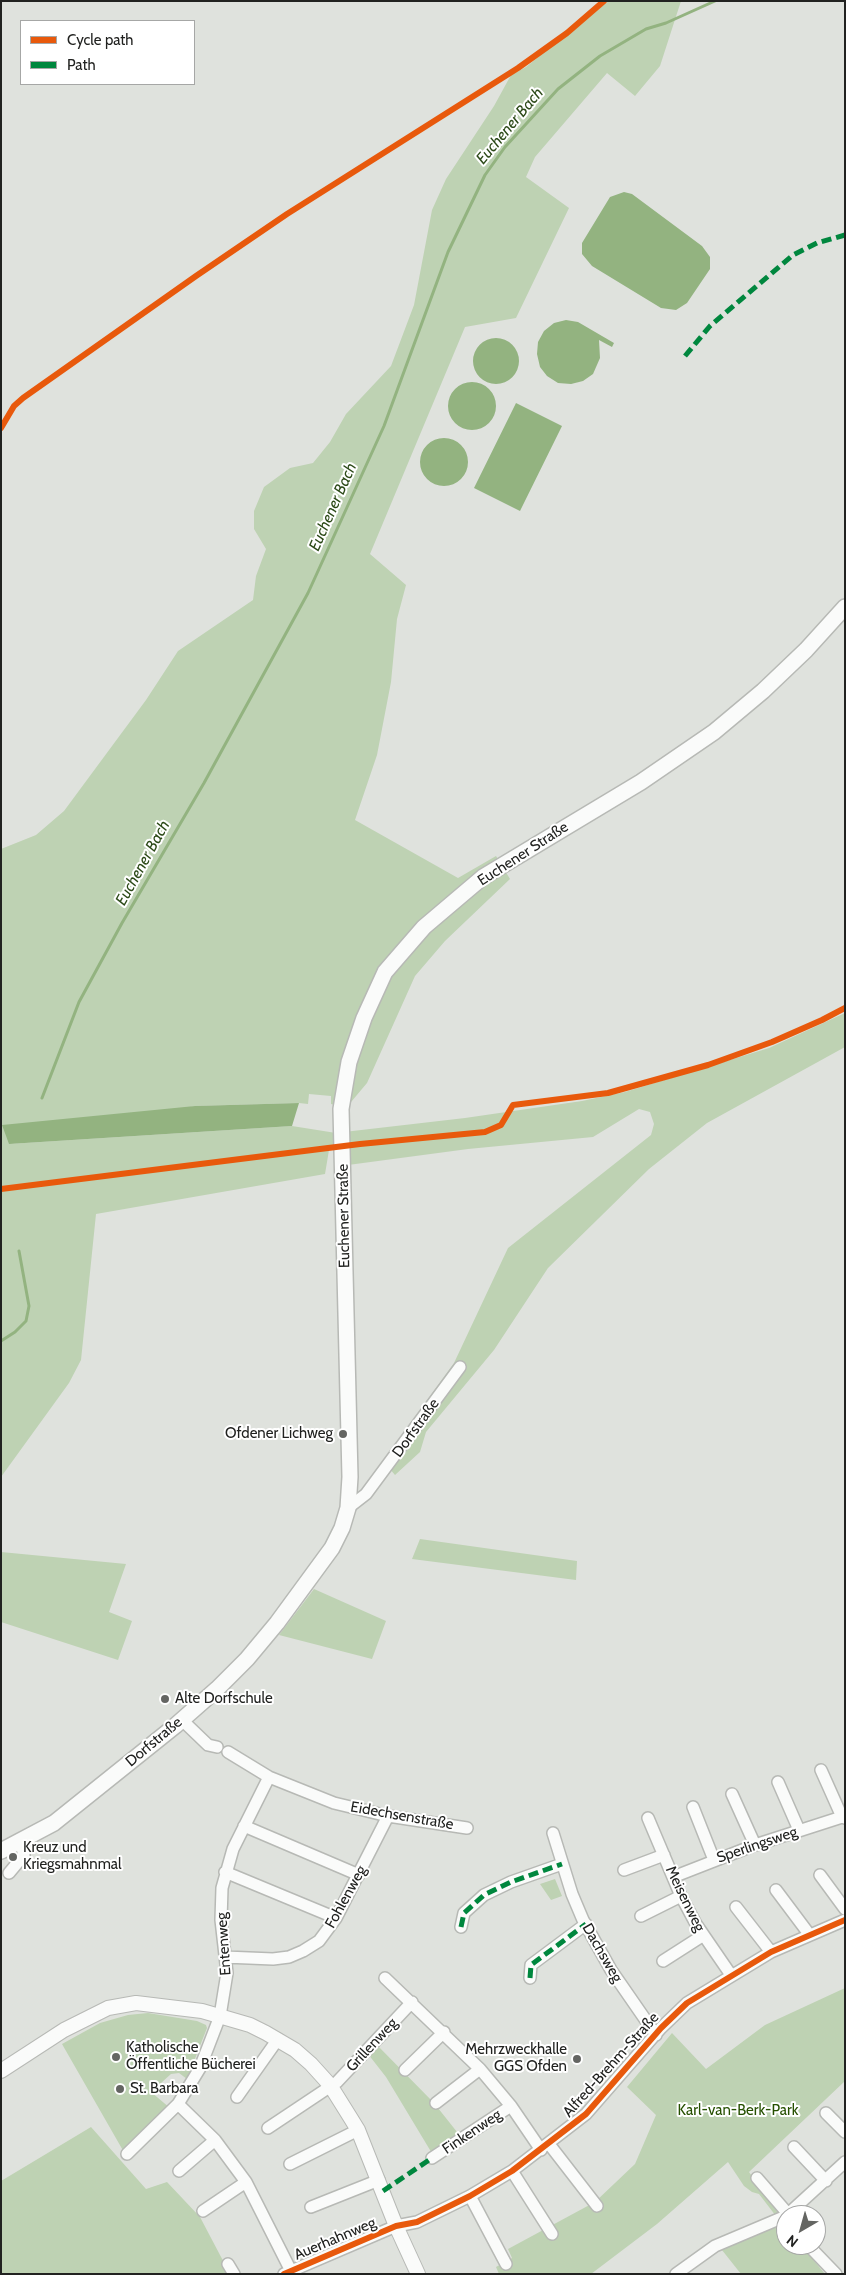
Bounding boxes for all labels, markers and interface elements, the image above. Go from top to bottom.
legend [20,20,195,85]
text: Cycle path [67,31,133,49]
text: Path [67,56,96,74]
water label: Euchener Bach [472,84,548,168]
water label: Euchener Bach [305,460,361,554]
water label: Euchener Bach [112,817,174,909]
street label: Euchener Straße [474,818,572,890]
street label: Euchener Straße [334,1164,354,1268]
street label: Dorfstraße [389,1395,443,1461]
place label: Ofdener Lichweg [225,1425,333,1443]
marker: Ofdener Lichweg [337,1428,349,1440]
place label: Alte Dorfschule [175,1690,273,1708]
marker: Alte Dorfschule [159,1693,171,1705]
street label: Dorfstraße [122,1713,186,1771]
street label: Eidechsenstraße [349,1798,455,1834]
street label: Sperlingsweg [714,1823,800,1867]
place label: Kreuz und Kriegsmahnmal [23,1839,122,1874]
marker: Kreuz und Kriegsmahnmal [7,1851,19,1863]
street label: Fohlenweg [321,1862,371,1932]
street label: Meisenweg [661,1863,709,1935]
street label: Entenweg [213,1912,235,1976]
street label: Dachsweg [578,1920,626,1986]
street label: Alfred-Brehm-Straße [559,2009,663,2121]
street label: Grillenweg [343,2014,401,2076]
place label: Katholische Öffentliche Bücherei [126,2039,256,2074]
place label: Mehrzweckhalle GGS Ofden [465,2041,567,2076]
marker: Katholische Öffentliche Bücherei [110,2051,122,2063]
marker: Mehrzweckhalle GGS Ofden [571,2053,583,2065]
place label: St. Barbara [130,2080,198,2098]
marker: St. Barbara [114,2083,126,2095]
park label: Karl-van-Berk-Park [678,2102,798,2120]
street label: Finkenweg [439,2106,505,2158]
north arrow [776,2205,826,2255]
street label: Auerhahnweg [291,2214,379,2264]
text: N [783,2231,802,2251]

